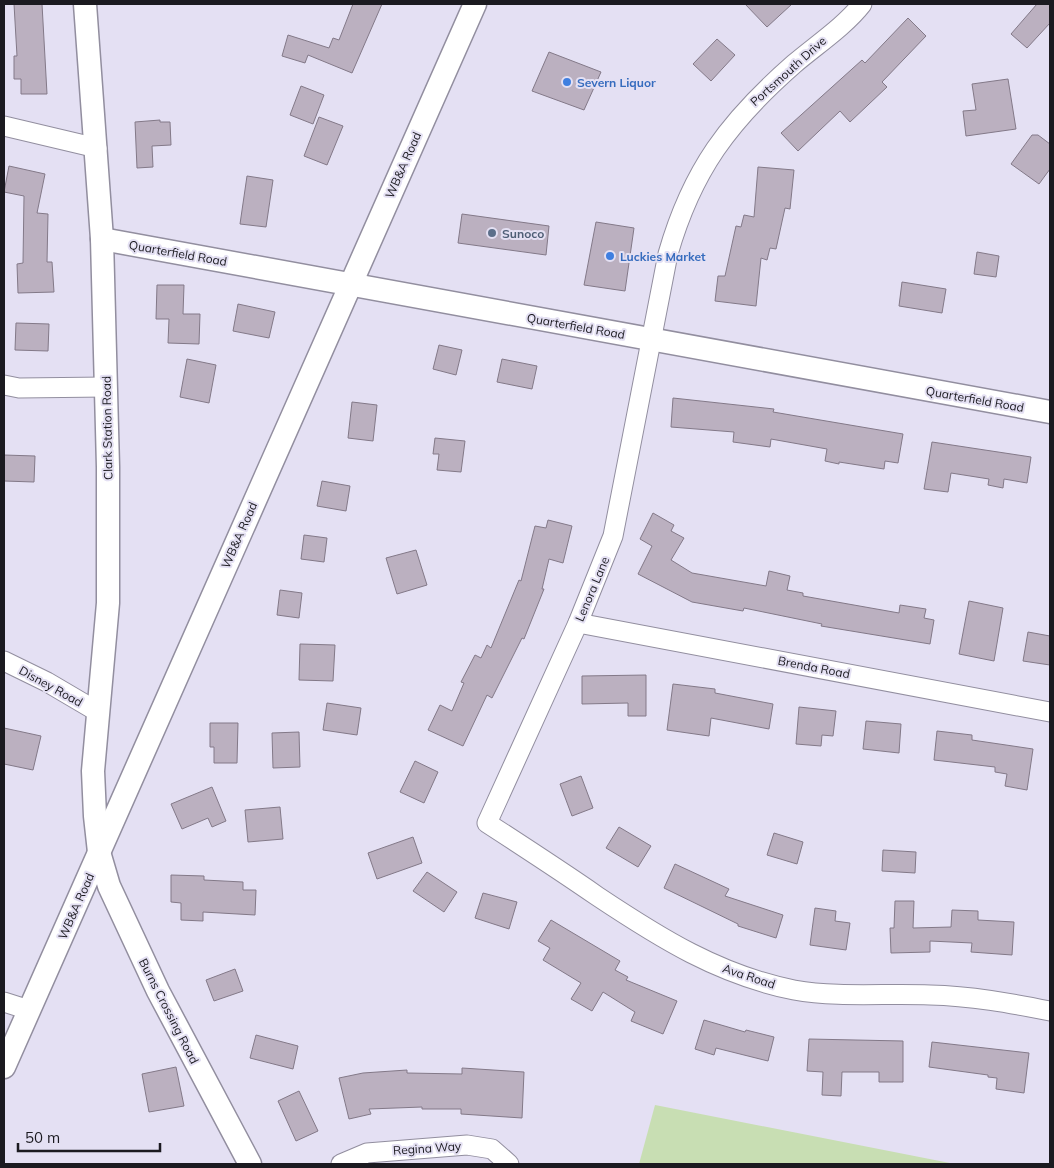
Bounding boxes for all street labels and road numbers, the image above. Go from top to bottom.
street label: Portsmouth Drive [747,33,829,109]
street label: WB&A Road [382,130,424,200]
street label: Quarterfield Road [128,237,228,269]
street label: Quarterfield Road [526,310,626,342]
street label: Clark Station Road [99,376,115,480]
street label: Quarterfield Road [925,383,1025,415]
street label: WB&A Road [218,500,260,570]
street label: Lenora Lane [572,554,612,624]
street label: Brenda Road [777,653,851,681]
street label: Disney Road [17,662,85,710]
street label: WB&A Road [55,871,97,941]
street label: Burns Crossing Road [136,956,202,1066]
street label: Ava Road [721,960,777,992]
street label: Regina Way [392,1138,462,1158]

